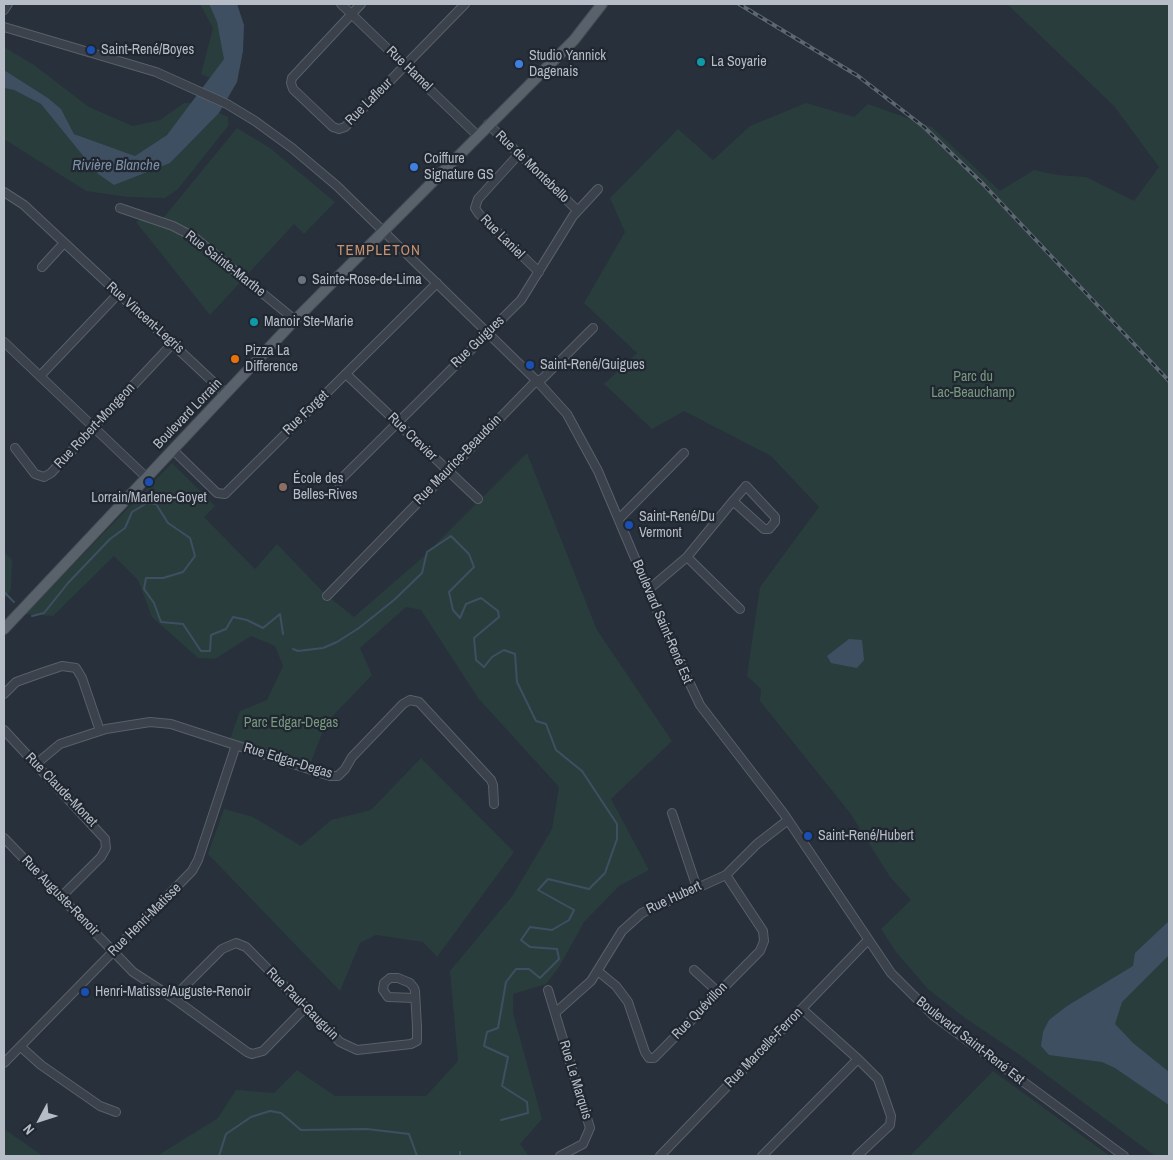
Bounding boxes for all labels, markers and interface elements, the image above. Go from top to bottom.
place label: Saint-René/Boyes [101,42,194,58]
street label: Rue Hamel [383,43,435,95]
marker: Saint-René/Boyes [85,44,97,56]
place label: Studio Yannick Dagenais [529,48,606,80]
place label: La Soyarie [711,54,767,70]
marker: La Soyarie [695,56,707,68]
marker: Studio Yannick Dagenais [513,58,525,70]
street label: Rue Lafleur [342,75,396,129]
street label: Rue de Montebello [492,127,572,207]
place label: Coiffure Signature GS [424,151,494,184]
water label: Rivière Blanche [72,157,160,175]
marker: Coiffure Signature GS [408,161,420,173]
street label: Rue Laniel [476,211,528,263]
street label: Rue Sainte-Marthe [182,228,268,300]
district label: TEMPLETON [336,242,422,260]
place label: Sainte-Rose-de-Lima [312,272,422,288]
marker: Sainte-Rose-de-Lima [296,274,308,286]
street label: Rue Vincent-Legris [103,279,187,357]
street label: Rue Guigues [448,312,508,372]
place label: Manoir Ste-Marie [264,314,353,330]
marker: Manoir Ste-Marie [248,316,260,328]
place label: Pizza La Difference [245,343,298,376]
marker: Pizza La Difference [229,353,241,365]
place label: Saint-René/Guigues [540,357,645,373]
marker: Saint-René/Guigues [524,359,536,371]
park label: Parc du Lac-Beauchamp [931,369,1015,402]
street label: Boulevard Lorrain [150,375,226,453]
street label: Rue Robert-Mongeon [51,380,139,472]
street label: Rue Forget [280,387,332,439]
street label: Rue Crevier [384,409,440,465]
street label: Rue Maurice-Beaudoin [411,411,505,509]
place label: École des Belles-Rives [293,471,357,504]
marker: Lorrain/Marlene-Goyet [143,476,155,488]
marker: École des Belles-Rives [277,481,289,493]
place label: Lorrain/Marlene-Goyet [91,490,207,506]
place label: Saint-René/Du Vermont [639,509,715,542]
marker: Saint-René/Du Vermont [623,519,635,531]
street label: Boulevard Saint-René Est [628,558,696,686]
park label: Parc Edgar-Degas [244,715,338,731]
street label: Rue Edgar-Degas [242,740,334,782]
street label: Rue Claude-Monet [21,750,101,830]
place label: Saint-René/Hubert [818,828,914,844]
marker: Saint-René/Hubert [802,830,814,842]
street label: Rue Auguste-Renoir [18,853,102,939]
street label: Rue Hubert [644,878,704,918]
street label: Rue Henri-Matisse [105,880,185,960]
street label: Rue Paul-Gauguin [262,964,342,1044]
street label: Rue Quévillon [669,979,731,1043]
place label: Henri-Matisse/Auguste-Renoir [95,984,251,1000]
marker: Henri-Matisse/Auguste-Renoir [79,986,91,998]
street label: Boulevard Saint-René Est [913,994,1027,1088]
street label: Rue Marcelle-Ferron [722,1005,806,1091]
street label: Rue Le Marquis [555,1038,595,1122]
north arrow [15,1095,65,1145]
text: N [19,1121,38,1139]

